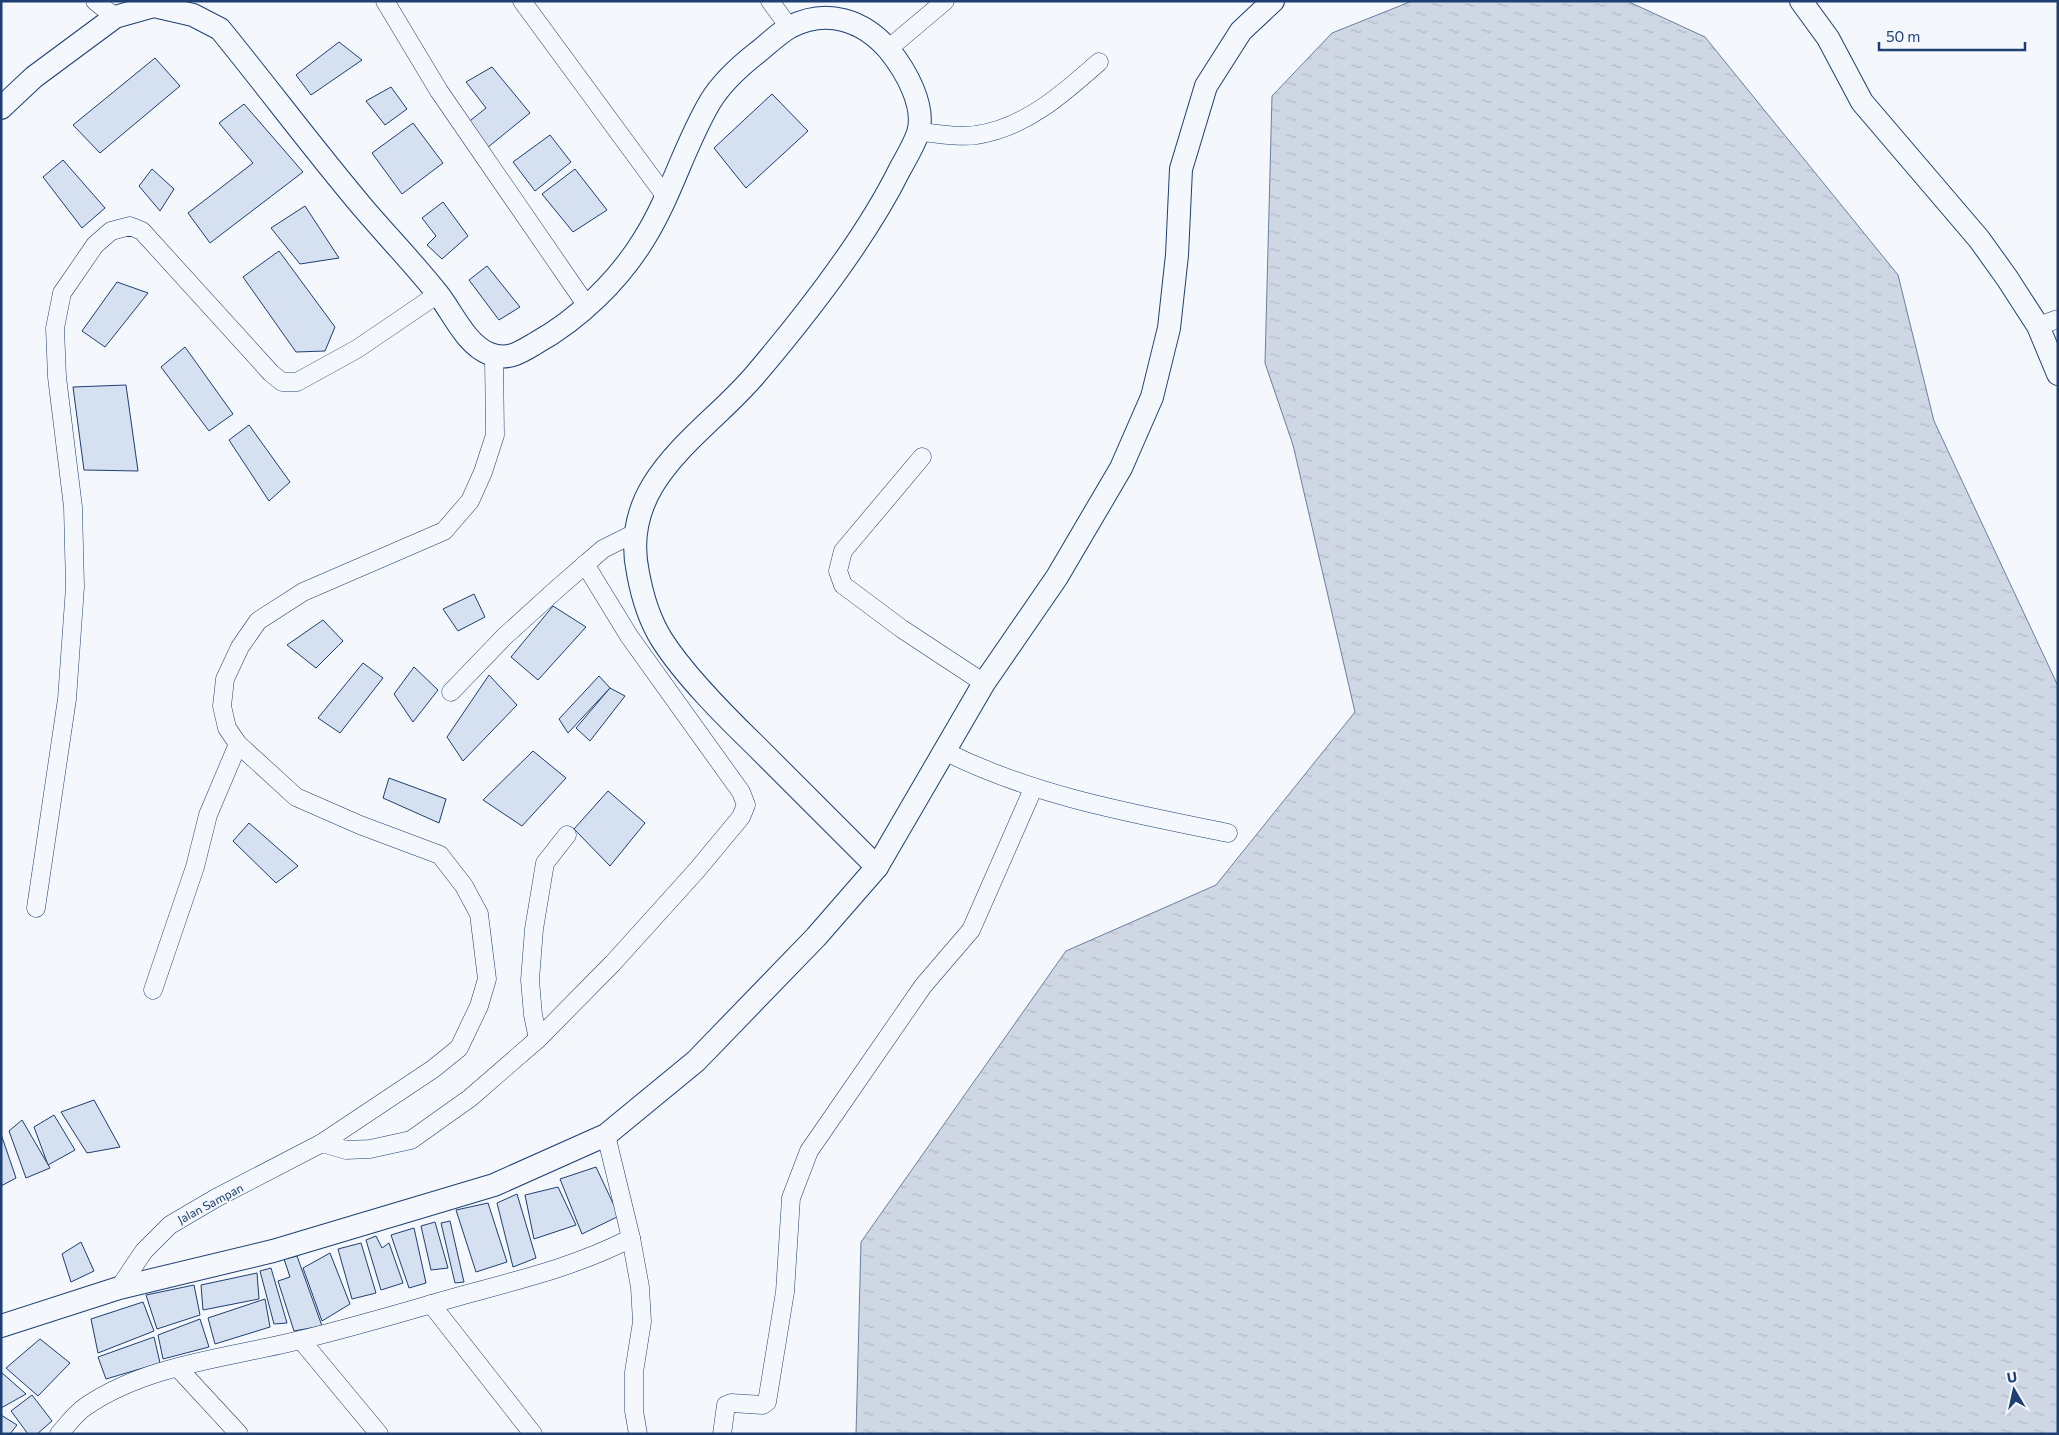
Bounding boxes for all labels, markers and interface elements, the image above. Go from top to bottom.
scale bar [1879,20,2025,52]
text: 50 m [1886,27,1920,45]
street label: Jalan Sampan [175,1180,246,1227]
north arrow [1989,1365,2039,1415]
text: U [2006,1367,2018,1386]

